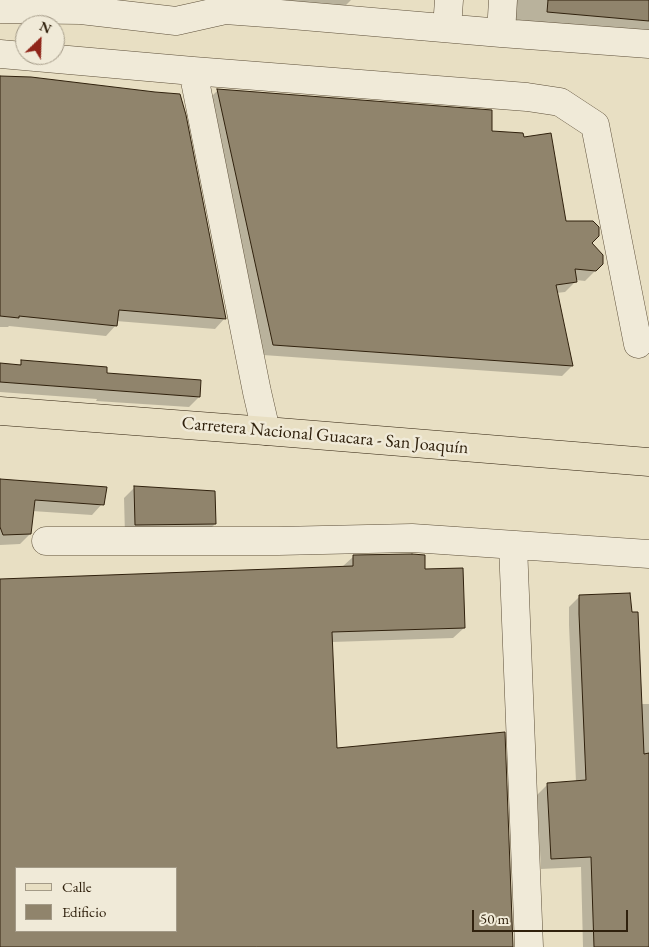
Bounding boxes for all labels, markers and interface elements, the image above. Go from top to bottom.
north arrow [15,15,65,65]
text: N [37,17,55,38]
street label: Carretera Nacional Guacara - San Joaquín [181,413,469,459]
legend [15,867,178,932]
text: Calle [62,877,92,896]
scale bar [474,900,630,932]
text: Edificio [62,902,106,921]
text: 50 m [480,909,509,928]

